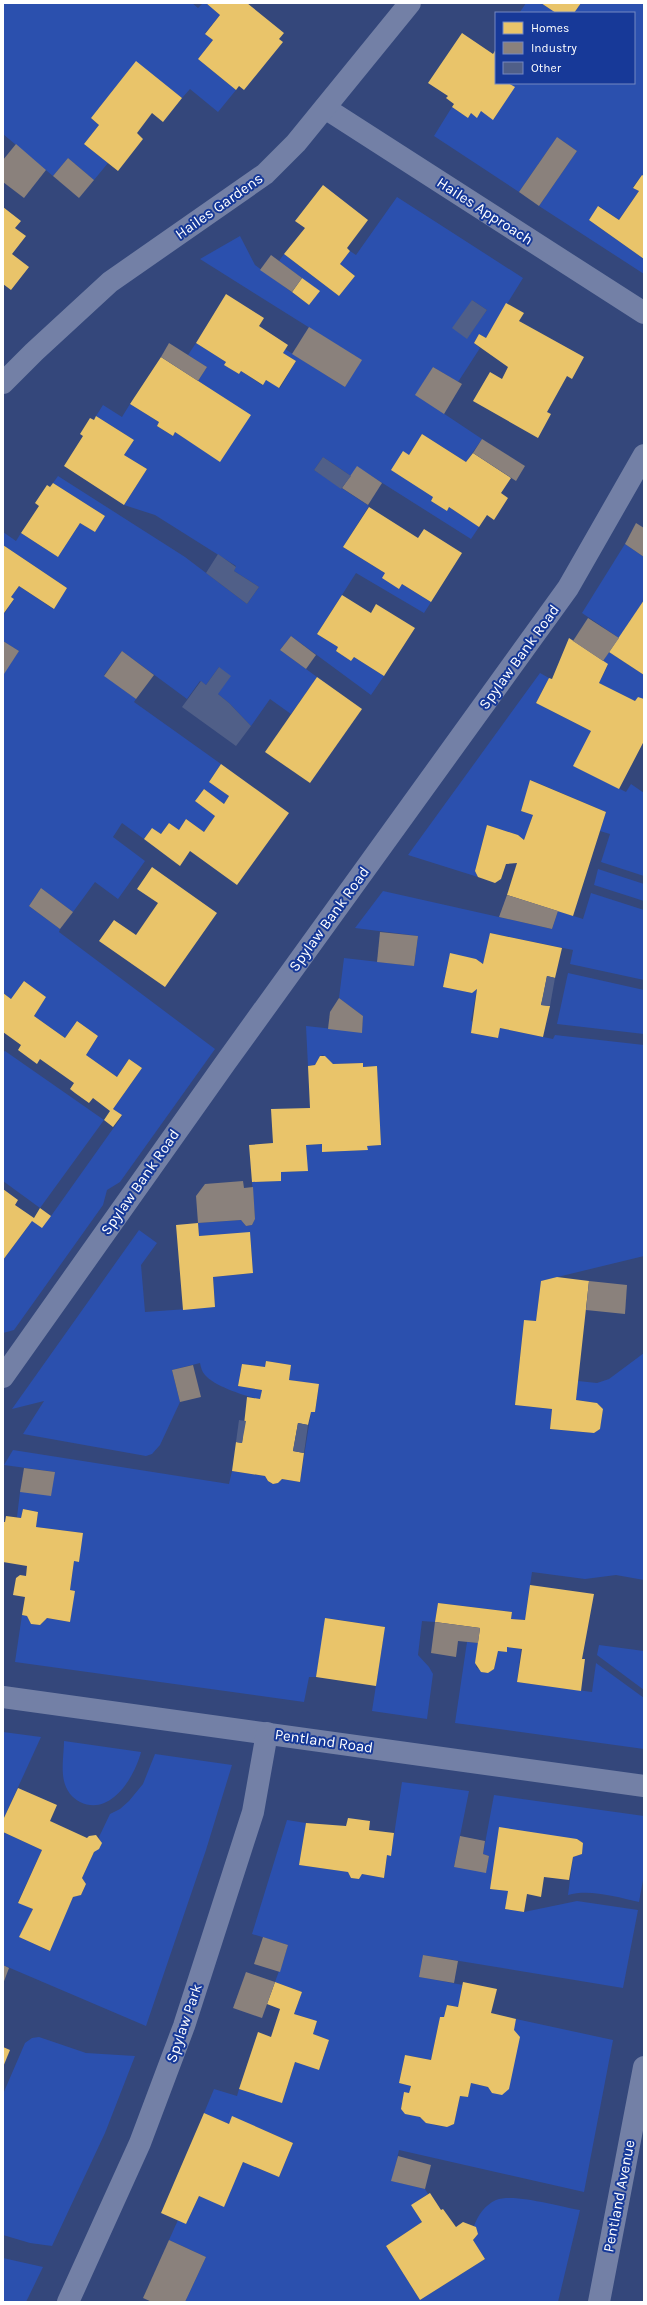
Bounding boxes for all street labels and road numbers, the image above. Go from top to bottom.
street label: Hailes Gardens [172,169,266,243]
street label: Hailes Approach [434,173,536,249]
street label: Spylaw Bank Road [475,601,563,713]
street label: Spylaw Bank Road [285,863,373,975]
street label: Spylaw Bank Road [97,1126,183,1238]
street label: Pentland Road [274,1725,374,1757]
street label: Spylaw Park [162,1981,206,2065]
street label: Pentland Avenue [599,2138,639,2254]

